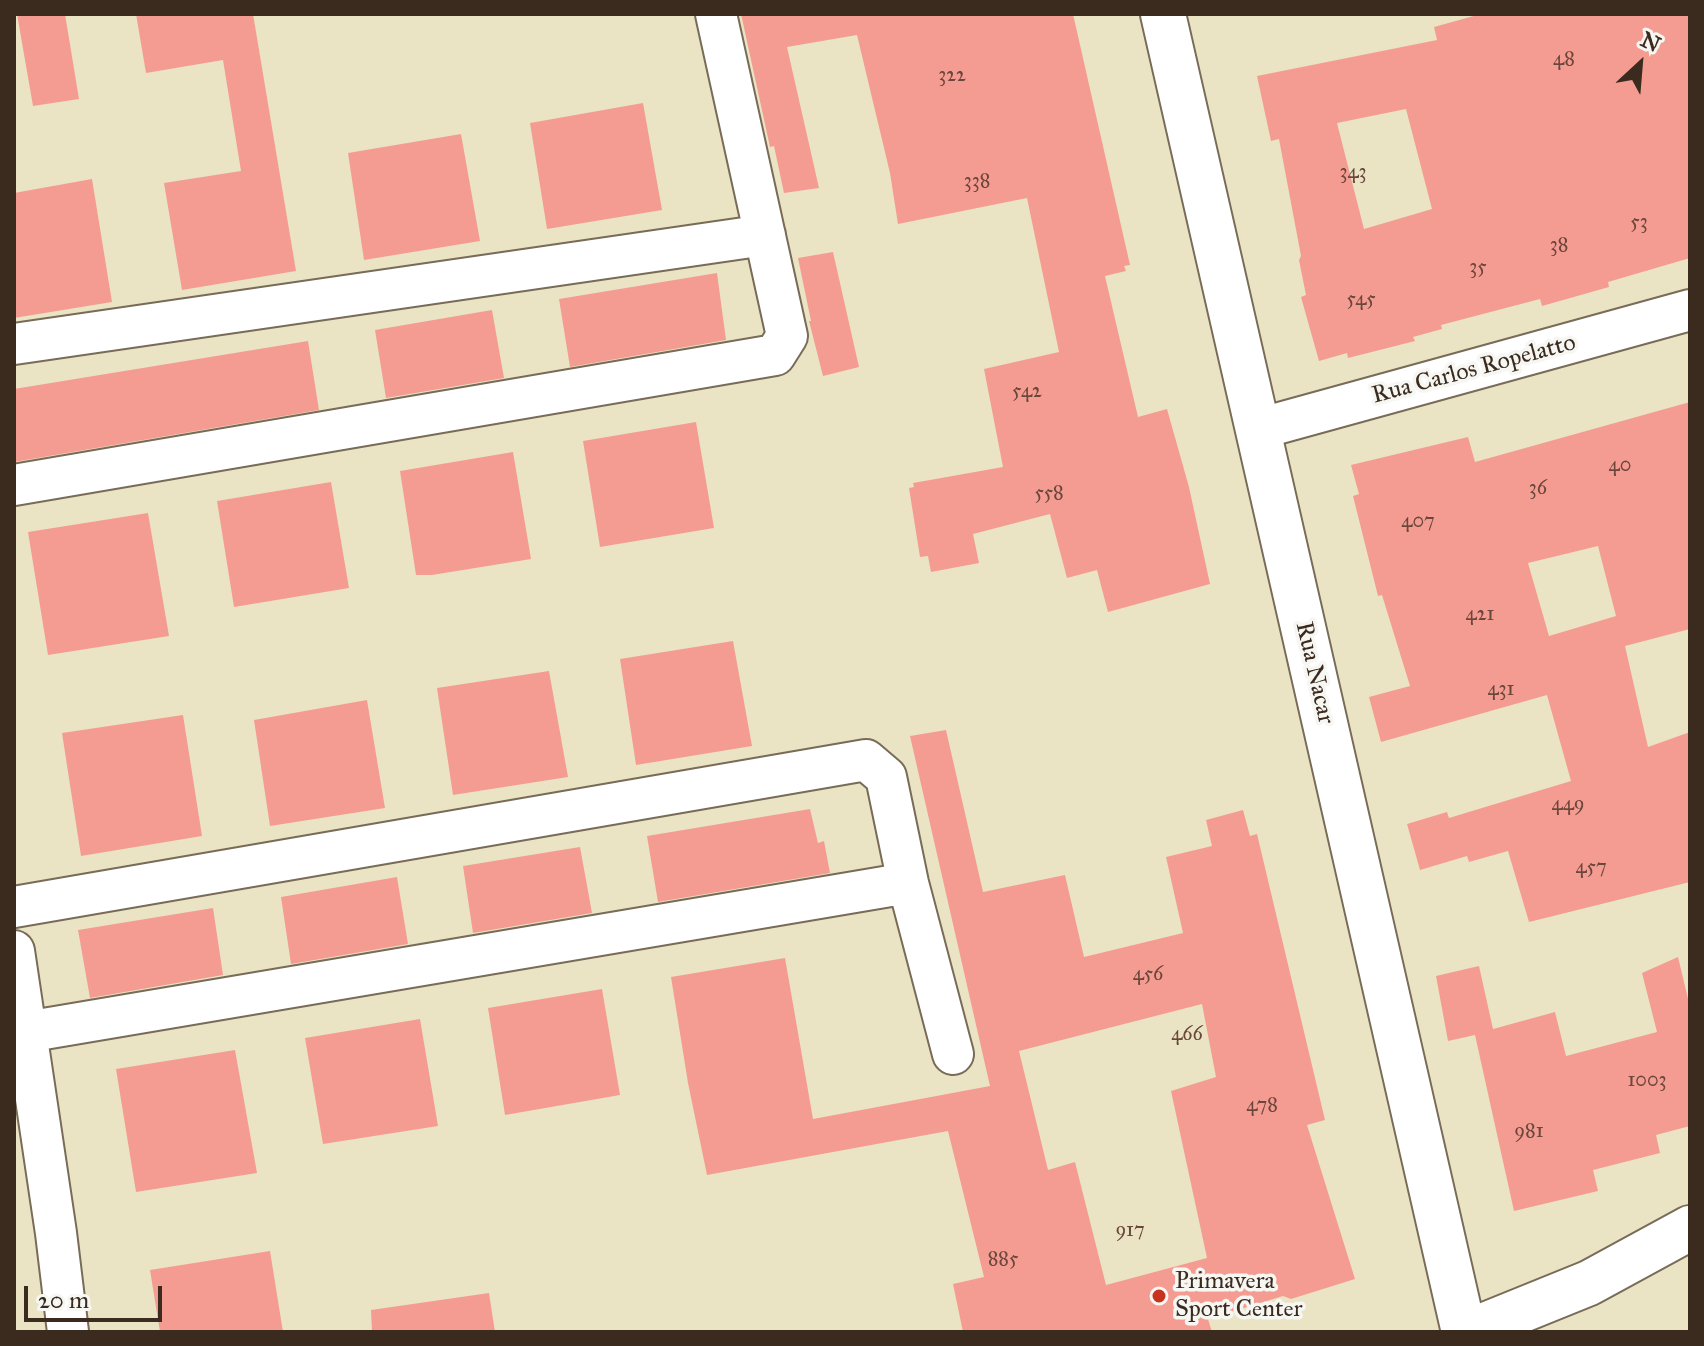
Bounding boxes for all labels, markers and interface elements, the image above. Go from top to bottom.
north arrow [1600,24,1680,104]
text: N [1636,26,1665,58]
house number: 48 [1553,48,1575,72]
house number: 322 [938,64,966,88]
house number: 343 [1339,161,1367,185]
house number: 338 [964,170,990,194]
house number: 53 [1630,211,1648,235]
house number: 38 [1550,234,1568,258]
house number: 35 [1469,256,1487,280]
house number: 545 [1346,288,1376,312]
street label: Rua Carlos Ropelatto [1369,329,1579,411]
house number: 542 [1012,380,1042,404]
house number: 40 [1609,454,1631,478]
house number: 36 [1529,477,1547,501]
house number: 558 [1034,482,1064,506]
house number: 407 [1401,510,1435,534]
house number: 421 [1466,603,1494,627]
street label: Rua Nacar [1288,619,1340,727]
house number: 431 [1487,678,1515,702]
house number: 449 [1551,793,1585,817]
house number: 457 [1575,856,1607,880]
house number: 456 [1133,963,1163,987]
house number: 466 [1171,1023,1203,1047]
house number: 1003 [1627,1069,1667,1093]
house number: 478 [1246,1094,1278,1118]
house number: 981 [1514,1120,1544,1144]
house number: 917 [1115,1219,1145,1243]
house number: 885 [988,1248,1018,1272]
place label: Primavera Sport Center [1175,1268,1302,1324]
scale bar [28,1270,166,1320]
text: 20 m [38,1285,89,1315]
marker: Primavera Sport Center [1150,1287,1168,1305]

